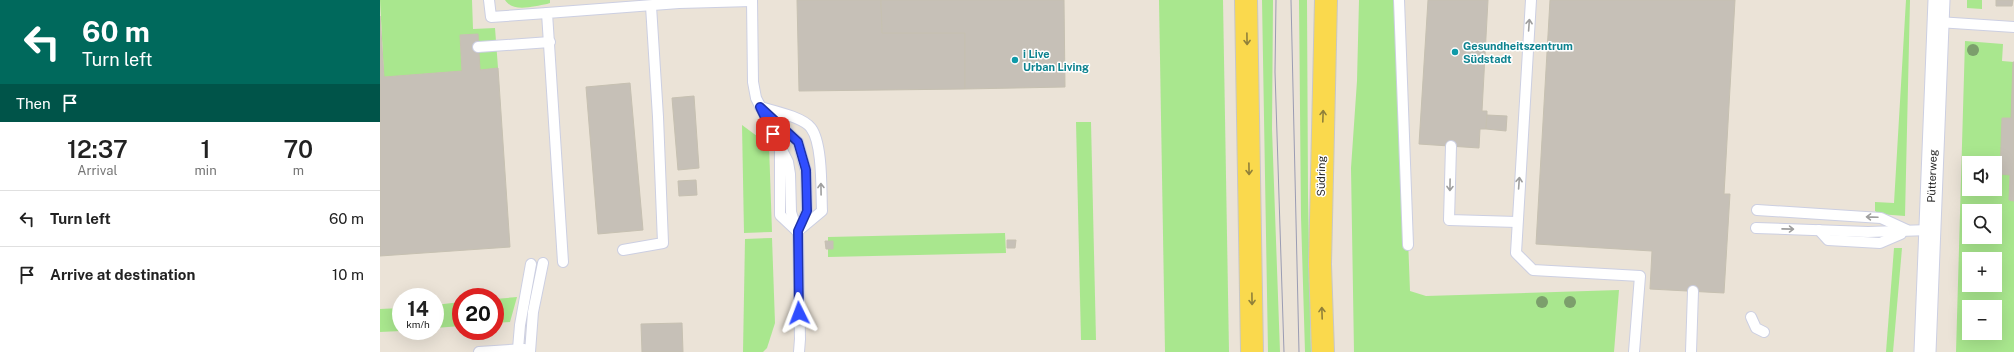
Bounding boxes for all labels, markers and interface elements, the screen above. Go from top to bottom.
text: 60 m [82,15,150,48]
icon: left [16,16,68,68]
one-way arrow [1526,19,1533,32]
one-way arrow [1243,32,1251,45]
place label: Gesundheitszentrum Südstadt [1463,40,1573,65]
marker: Gesundheitszentrum Südstadt [1450,47,1460,57]
place label: i Live Urban Living [1023,48,1089,73]
text: Turn left [82,49,152,70]
marker: i Live Urban Living [1010,55,1020,65]
icon: arrive [59,92,81,114]
text: Then [16,95,51,112]
one-way arrow [1319,110,1326,123]
pin [756,117,790,151]
icon: arrive [762,123,784,145]
text: 12:37 [67,135,128,163]
text: 1 [201,135,211,163]
text: 70 [284,135,313,163]
street label: Pütterweg [1925,149,1939,203]
street label: Südring [1315,155,1327,196]
map controls [1962,156,2002,340]
button: sound [1962,156,2002,196]
one-way arrow [1246,162,1253,175]
text: Arrival [77,163,117,178]
text: min [195,163,217,178]
text: m [293,163,304,178]
one-way arrow [1516,177,1523,190]
one-way arrow [1446,178,1454,191]
one-way arrow [817,183,825,196]
button: search [1962,204,2002,244]
icon: left [16,208,38,230]
text: Turn left [50,210,111,227]
text: 60 m [329,210,364,227]
one-way arrow [1866,213,1879,221]
one-way arrow [1781,225,1794,233]
button: + [1962,252,2002,292]
icon: arrive [16,264,38,286]
text: Arrive at destination [50,266,195,283]
text: 10 m [332,266,364,283]
speed limit sign: 20 [452,288,504,340]
position arrow [778,292,820,334]
one-way arrow [1248,292,1255,305]
text: 14 [407,297,429,321]
button: − [1962,300,2002,340]
one-way arrow [1318,307,1325,320]
text: km/h [406,318,430,330]

